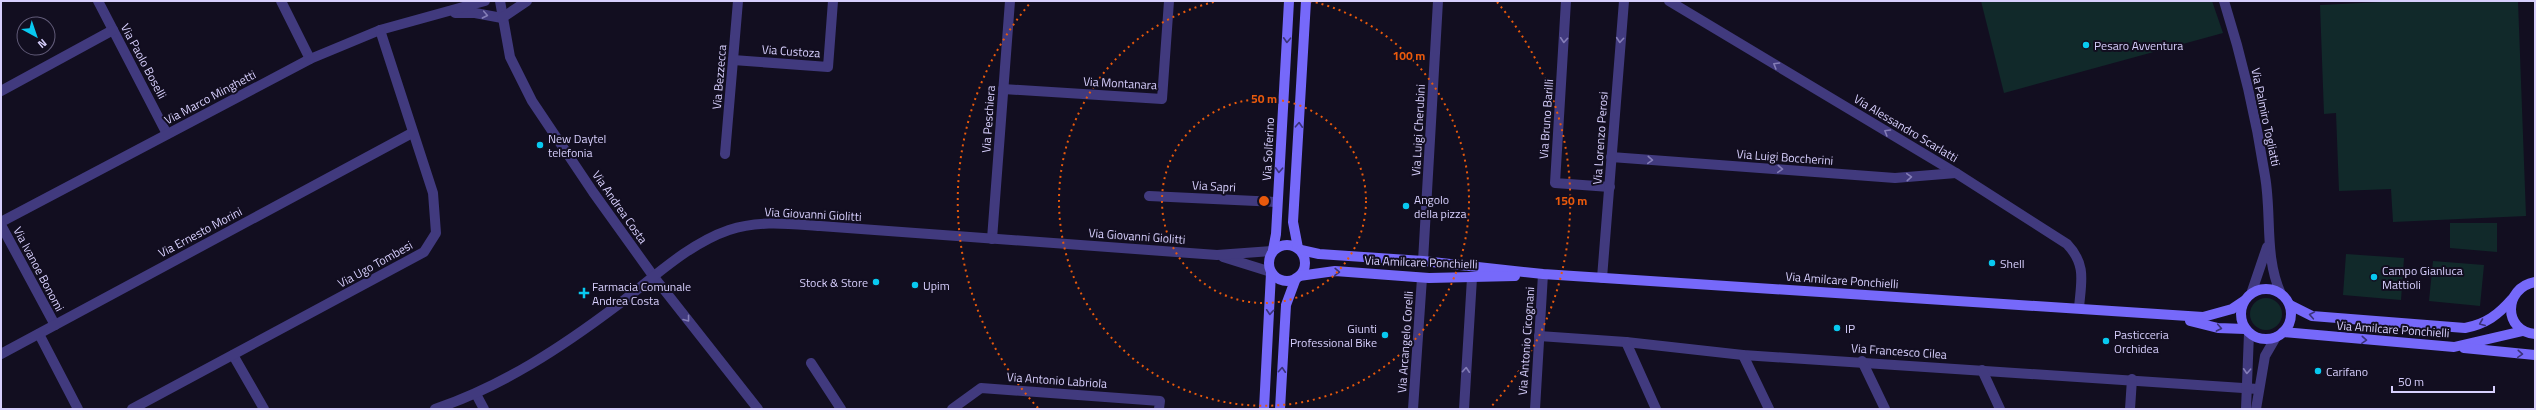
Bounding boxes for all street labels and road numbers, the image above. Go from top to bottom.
street label: Via Paolo Boselli [116,20,172,102]
street label: Via Custoza [761,39,821,63]
street label: Via Bezzecca [707,44,731,110]
street label: Via Marco Minghetti [161,65,259,129]
street label: Via Palmiro Togliatti [2246,66,2286,168]
street label: Via Montanara [1083,72,1157,94]
street label: Via Bruno Barilli [1534,78,1558,160]
street label: Via Luigi Cherubini [1406,84,1430,176]
street label: Via Peschiera [976,85,1000,153]
street label: Via Alessandro Scarlatti [1850,89,1962,167]
street label: Via Lorenzo Perosi [1587,91,1613,185]
street label: Via Solferino [1257,117,1279,181]
street label: Via Luigi Boccherini [1736,144,1834,170]
street label: Via Andrea Costa [588,167,652,247]
street label: Via Sapri [1192,175,1236,197]
street label: Via Ernesto Morini [155,202,245,262]
street label: Via Giovanni Giolitti [764,202,862,226]
street label: Via Ivanoe Bonomi [9,223,69,315]
street label: Via Giovanni Giolitti [1088,223,1186,249]
street label: Via Ugo Tombesi [334,236,416,292]
street label: Via Amilcare Ponchielli [1364,251,1478,273]
street label: Via Amilcare Ponchielli [1785,267,1899,293]
street label: Via Antonio Cicognani [1513,286,1539,396]
street label: Via Arcangelo Corelli [1392,290,1418,394]
street label: Via Amilcare Ponchielli [2336,316,2450,342]
street label: Via Francesco Cilea [1851,338,1947,364]
street label: Via Antonio Labriola [1006,367,1108,393]

